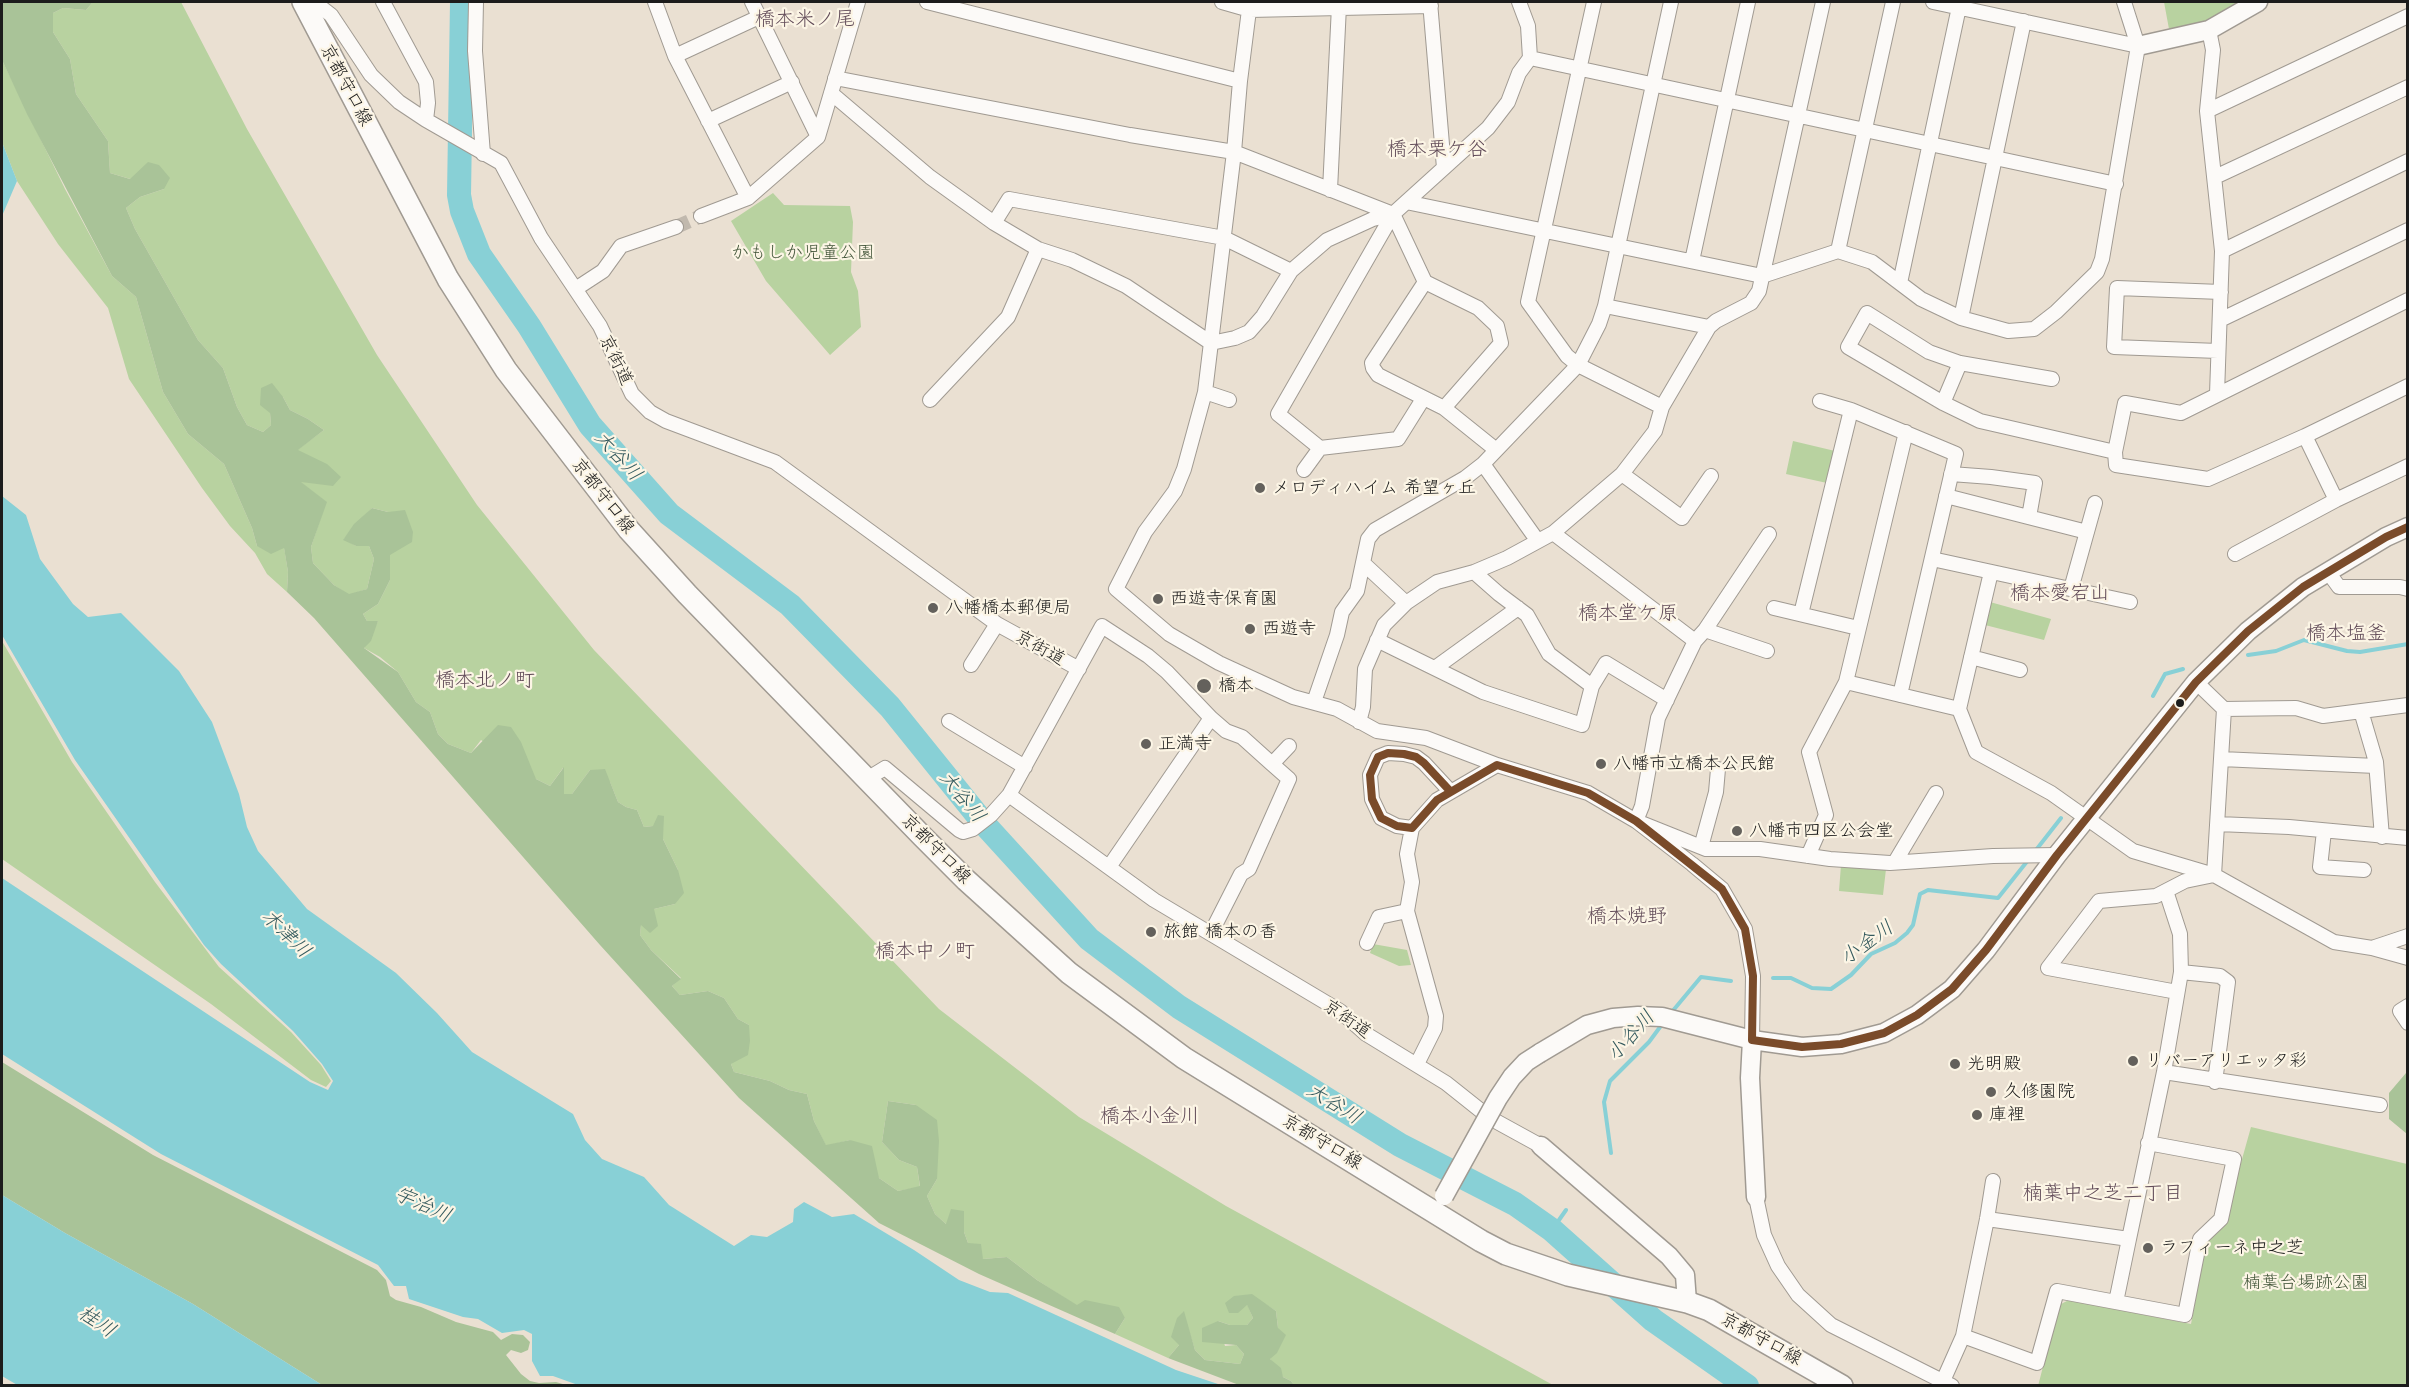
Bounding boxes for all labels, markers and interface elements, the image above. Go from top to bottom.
district label: 橋本米ノ尾 [755,7,855,31]
street label: 京都守口線 [315,40,377,130]
district label: 橋本栗ケ谷 [1387,137,1487,161]
park label: かもしか児童公園 [731,242,875,264]
street label: 京街道 [594,331,638,389]
water label: 大谷川 [589,426,647,486]
street label: 京都守口線 [567,454,639,538]
place label: メロディハイム 希望ヶ丘 [1272,477,1476,499]
marker: メロディハイム 希望ヶ丘 [1253,481,1267,495]
district label: 橋本愛宕山 [2010,581,2110,605]
place label: 西遊寺保育園 [1170,588,1278,610]
marker: 西遊寺保育園 [1151,592,1165,606]
place label: 八幡橋本郵便局 [945,597,1071,619]
marker: 八幡橋本郵便局 [926,601,940,615]
district label: 橋本堂ケ原 [1578,601,1678,625]
place label: 西遊寺 [1262,618,1316,640]
district label: 橋本塩釜 [2306,621,2386,645]
marker: 西遊寺 [1243,622,1257,636]
street label: 京街道 [1011,625,1069,671]
district label: 橋本北ノ町 [435,668,535,692]
place label: 橋本 [1218,675,1254,697]
marker: 橋本 [1195,677,1213,695]
unlabelled marker [2174,697,2186,709]
place label: 正満寺 [1158,733,1212,755]
marker: 正満寺 [1139,737,1153,751]
place label: 八幡市立橋本公民館 [1613,753,1775,775]
marker: 八幡市立橋本公民館 [1594,757,1608,771]
water label: 大谷川 [934,766,990,828]
street label: 京都守口線 [897,810,975,888]
place label: 八幡市四区公会堂 [1749,820,1893,842]
marker: 八幡市四区公会堂 [1730,824,1744,838]
district label: 橋本焼野 [1587,904,1667,928]
water label: 木津川 [256,905,316,963]
water label: 小金川 [1836,916,1898,970]
place label: 旅館 橋本の香 [1163,921,1277,943]
marker: 旅館 橋本の香 [1144,925,1158,939]
district label: 橋本中ノ町 [875,939,975,963]
street label: 京街道 [1319,995,1375,1043]
water label: 小谷川 [1602,1006,1660,1066]
place label: リバーアリエッタ彩 [2145,1050,2307,1072]
place label: 光明殿 [1967,1053,2021,1075]
marker: リバーアリエッタ彩 [2126,1054,2140,1068]
marker: 光明殿 [1948,1057,1962,1071]
water label: 大谷川 [1302,1078,1366,1130]
place label: 久修園院 [2003,1081,2075,1103]
marker: 久修園院 [1984,1085,1998,1099]
district label: 橋本小金川 [1100,1104,1200,1128]
place label: 庫裡 [1989,1104,2025,1126]
marker: 庫裡 [1970,1108,1984,1122]
street label: 京都守口線 [1278,1110,1366,1174]
district label: 楠葉中之芝二丁目 [2023,1181,2183,1205]
water label: 宇治川 [391,1182,455,1228]
place label: ラフィーネ中之芝 [2160,1237,2304,1259]
marker: ラフィーネ中之芝 [2141,1241,2155,1255]
park label: 楠葉台場跡公園 [2243,1272,2369,1294]
water label: 桂川 [74,1301,120,1343]
street label: 京都守口線 [1716,1308,1806,1370]

